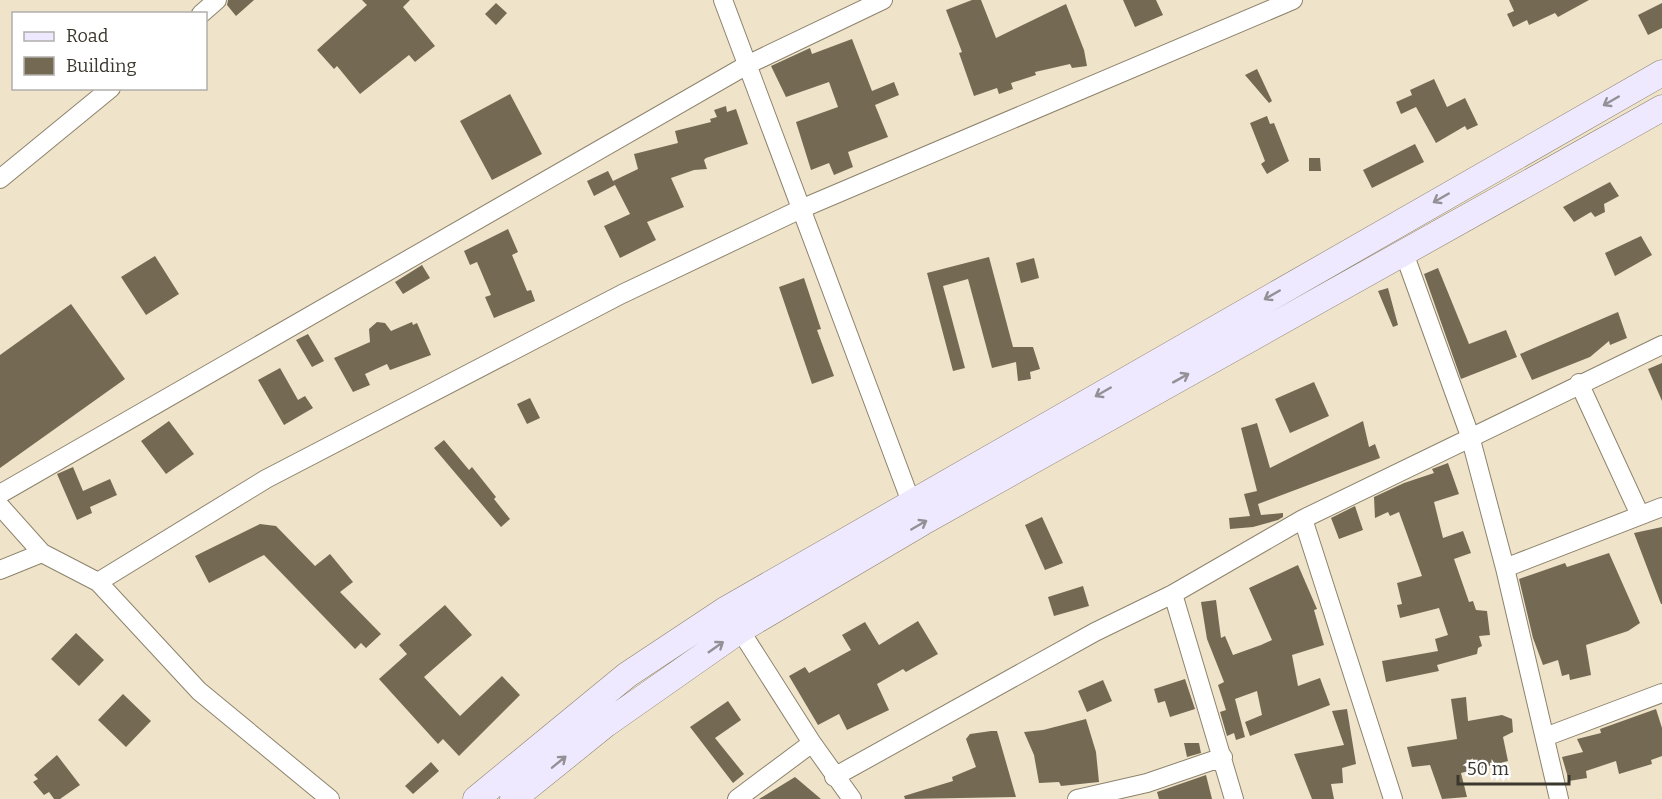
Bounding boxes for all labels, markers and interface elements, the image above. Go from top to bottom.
legend [12,12,207,90]
text: Road [66,25,109,47]
text: Building [66,55,137,77]
one-way arrow [1603,96,1620,108]
one-way arrow [1433,193,1450,205]
one-way arrow [1264,290,1281,302]
one-way arrow [1171,372,1189,383]
one-way arrow [1095,386,1112,398]
one-way arrow [910,518,927,530]
one-way arrow [707,641,723,653]
scale bar [1458,748,1569,786]
one-way arrow [551,755,566,769]
text: 50 m [1467,758,1509,780]

